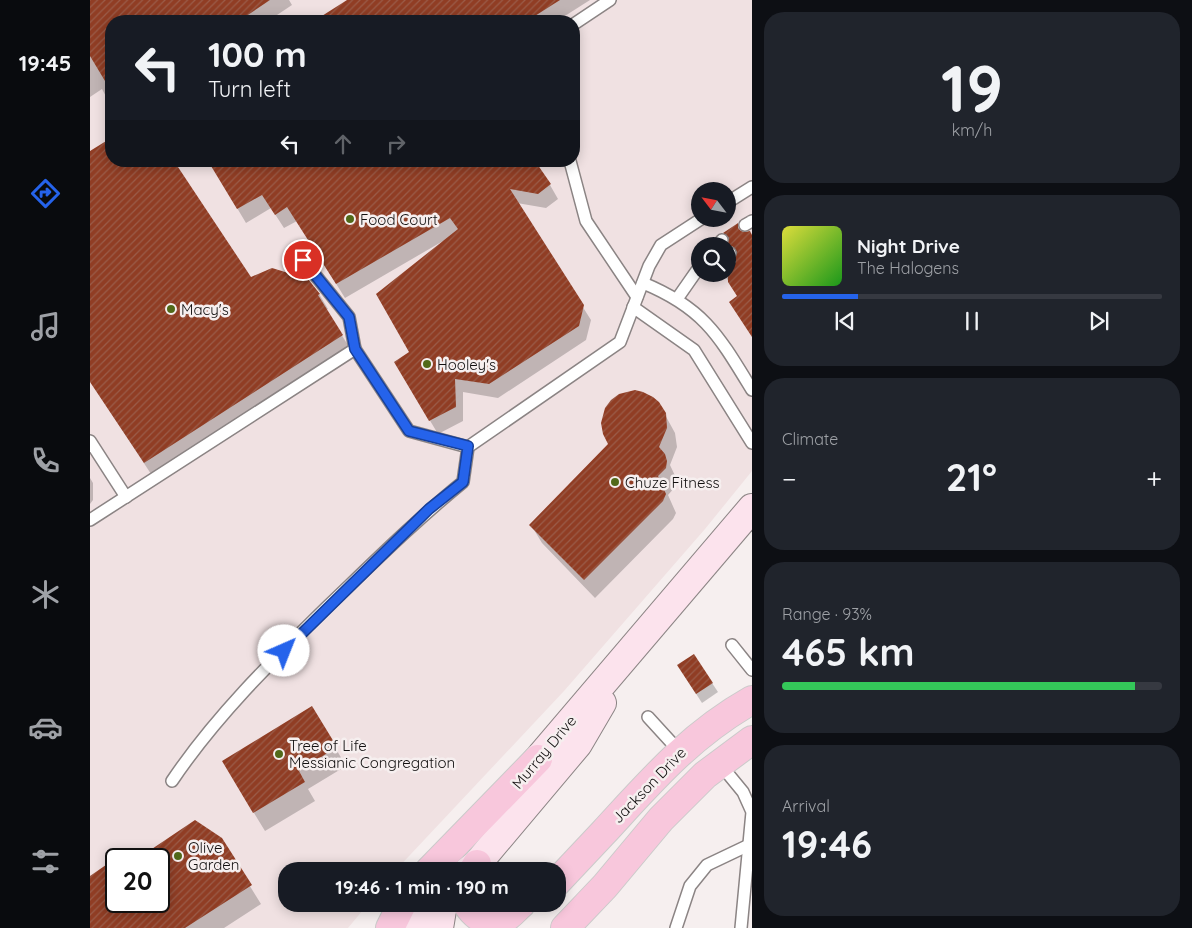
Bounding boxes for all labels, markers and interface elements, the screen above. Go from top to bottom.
text: 100 m [208,32,307,76]
icon: left [125,35,190,100]
text: 19 [941,47,1003,128]
text: 19:45 [19,49,71,77]
text: Turn left [208,75,291,103]
text: km/h [952,120,992,140]
icon: left [276,130,304,158]
icon: ahead [329,130,357,158]
icon: right [382,130,410,158]
icon: directions [28,176,63,211]
north arrow [691,182,736,228]
map controls [691,182,736,282]
place label: Food Court [360,210,438,229]
marker: Food Court [344,213,356,225]
text: Night Drive [857,234,960,258]
button: search [691,237,736,282]
pin [282,239,324,281]
icon: arrive [289,246,317,274]
text: The Halogens [857,258,959,278]
place label: Macy's [181,300,229,319]
marker: Macy's [165,303,177,315]
icon: previous [831,307,859,335]
icon: pause [958,307,986,335]
icon: next [1085,307,1113,335]
icon: music [28,309,63,344]
place label: Hooley's [437,355,496,374]
marker: Hooley's [421,358,433,370]
text: Climate [782,429,838,449]
icon: phone [28,443,63,478]
text: 21° [946,453,997,501]
text: − [782,461,797,496]
text: + [1146,461,1162,496]
place label: Chuze Fitness [625,473,719,492]
marker: Chuze Fitness [609,476,621,488]
icon: climate [28,577,63,612]
text: Range · 93% [782,604,872,624]
position arrow [257,624,309,676]
text: 465 km [782,628,915,676]
icon: car [28,710,63,745]
street label: Murray Drive [508,711,580,793]
place label: Tree of Life Messianic Congregation [289,736,455,772]
street label: Jackson Drive [608,743,690,827]
marker: Tree of Life Messianic Congregation [273,748,285,760]
text: Arrival [782,796,830,816]
text: 19:46 [782,820,872,868]
place label: Olive Garden [188,838,239,874]
icon: filters [28,844,63,879]
speed limit sign: 20 [105,848,170,913]
marker: Olive Garden [172,850,184,862]
text: 19:46 · 1 min · 190 m [335,875,509,899]

